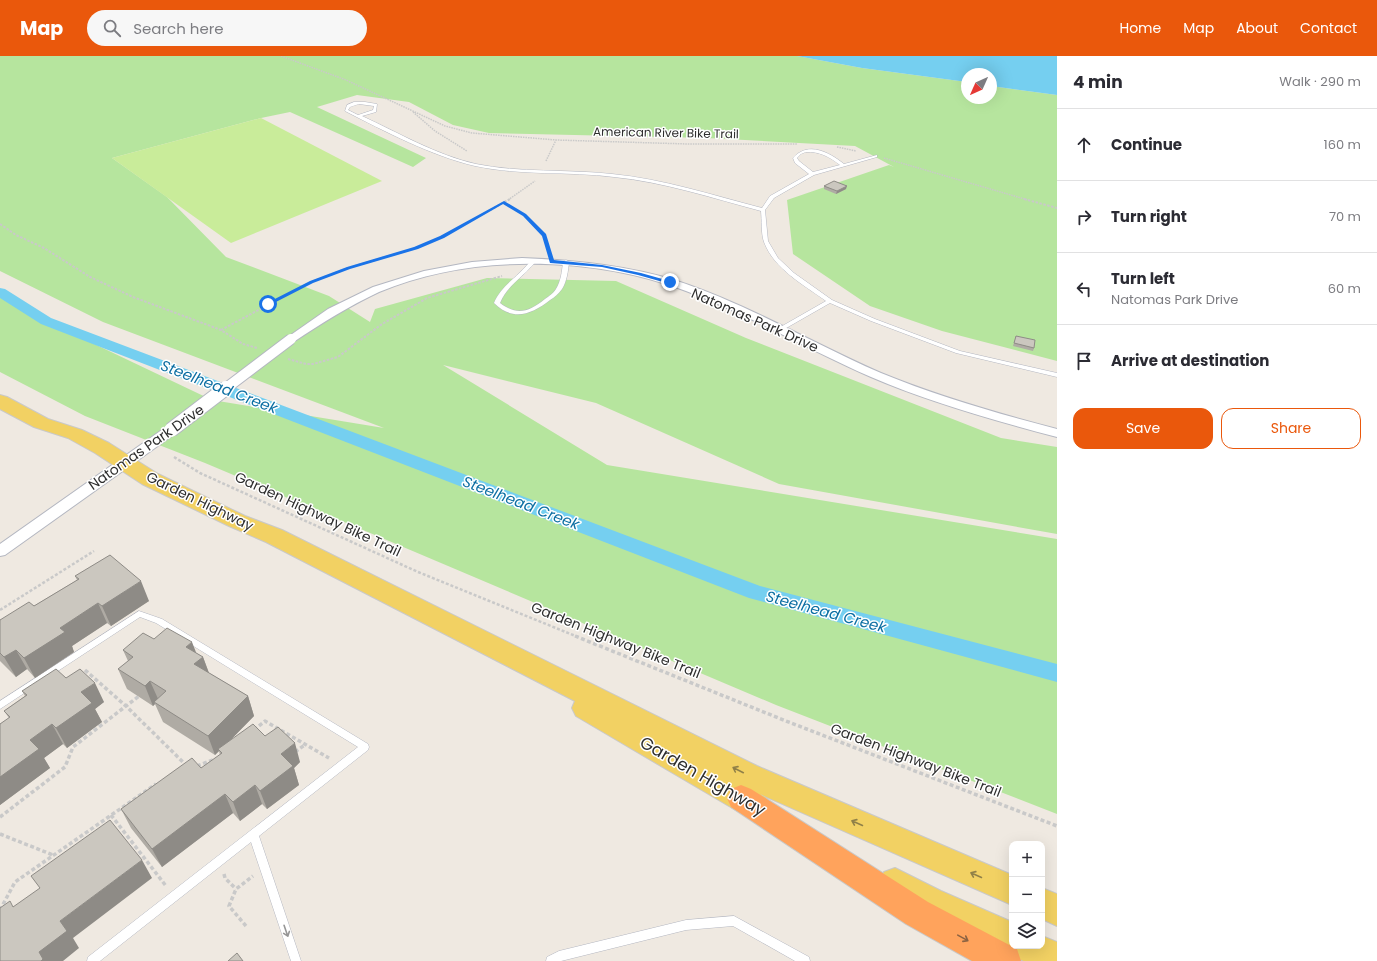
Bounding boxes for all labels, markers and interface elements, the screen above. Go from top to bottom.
search box [87,10,367,46]
text: Map [20,15,63,42]
icon: search [101,17,123,39]
text: Search here [133,18,224,39]
text: Home [1119,18,1161,38]
text: Map [1183,18,1214,38]
text: About [1236,18,1278,38]
text: Contact [1300,18,1357,38]
north arrow [961,68,997,104]
text: 4 min [1073,70,1123,94]
text: Walk · 290 m [1279,72,1361,91]
street label: American River Bike Trail [593,123,739,142]
icon: ahead [1073,134,1095,156]
text: Continue [1111,134,1182,155]
text: 160 m [1324,135,1361,154]
icon: right [1073,206,1095,228]
text: Turn right [1111,206,1187,227]
text: 70 m [1329,207,1361,226]
text: Turn left [1111,268,1175,289]
route end [661,273,679,291]
icon: left [1073,278,1095,300]
text: 60 m [1328,279,1361,298]
street label: Natomas Park Drive [688,283,822,357]
text: Natomas Park Drive [1111,290,1238,309]
route start [259,295,277,313]
icon: arrive [1073,350,1095,372]
text: Arrive at destination [1111,350,1269,371]
water label: Steelhead Creek [158,355,282,419]
street label: Natomas Park Drive [84,399,208,495]
button: Save [1073,408,1213,449]
button: Share [1221,408,1361,449]
street label: Garden Highway [143,466,257,536]
street label: Garden Highway Bike Trail [232,467,404,561]
water label: Steelhead Creek [460,471,584,535]
water label: Steelhead Creek [764,585,890,638]
street label: Garden Highway Bike Trail [528,597,704,683]
street label: Garden Highway Bike Trail [828,718,1004,802]
street label: Garden Highway [636,730,771,822]
one-way arrow [732,766,744,774]
one-way arrow [851,819,863,826]
map controls [1009,841,1045,949]
button: + [1009,841,1045,877]
one-way arrow [971,871,983,878]
button: − [1009,877,1045,913]
button: layers [1009,913,1045,949]
one-way arrow [283,925,290,938]
one-way arrow [957,935,969,943]

